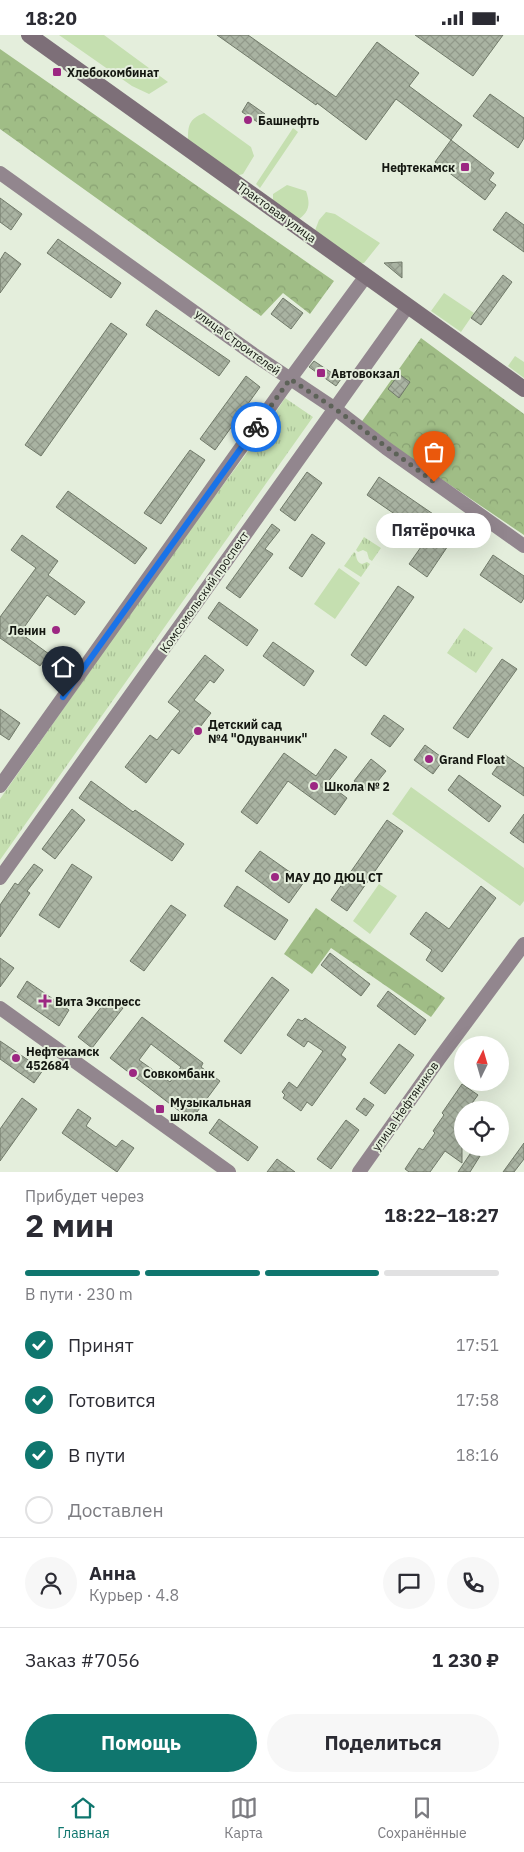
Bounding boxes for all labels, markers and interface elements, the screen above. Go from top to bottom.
text: 18:20 [25,6,77,30]
place label: Хлебокомбинат [67,65,159,80]
marker: Хлебокомбинат [51,66,63,78]
place label: Башнефть [258,113,319,128]
marker: Башнефть [242,114,254,126]
place label: Нефтекамск [382,160,455,175]
marker: Нефтекамск [459,161,471,173]
street label: Трактовая улица [235,178,320,246]
street label: улица Строителей [192,306,284,378]
place label: Автовокзал [331,366,400,381]
marker: Автовокзал [315,367,327,379]
courier [231,402,281,452]
icon: bike [242,413,270,441]
pin [413,431,455,482]
icon: bag [420,438,448,466]
callout: Пятёрочка [376,512,492,547]
text: Пятёрочка [392,520,475,540]
street label: Комсомольский проспект [156,528,252,656]
place label: Ленин [8,623,46,638]
marker: Ленин [50,624,62,636]
pin [42,646,84,697]
icon: home [49,653,77,681]
place label: Детский сад №4 "Одуванчик" [208,717,308,746]
marker: Детский сад №4 "Одуванчик" [192,725,204,737]
place label: Grand Float [439,752,506,767]
marker: Grand Float [423,753,435,765]
place label: Школа № 2 [324,779,390,794]
marker: Школа № 2 [308,780,320,792]
place label: МАУ ДО ДЮЦ СТ [285,870,383,885]
marker: МАУ ДО ДЮЦ СТ [269,871,281,883]
place label: Вита Экспресс [55,994,141,1009]
marker: Вита Экспресс [39,995,51,1007]
north arrow [454,1036,509,1091]
map controls [454,1036,509,1156]
place label: Нефтекамск 452684 [26,1044,99,1073]
marker: Нефтекамск 452684 [10,1052,22,1064]
street label: улица Нефтяников [368,1058,442,1154]
place label: Совкомбанк [143,1066,215,1081]
marker: Совкомбанк [127,1067,139,1079]
place label: Музыкальная школа [170,1095,251,1124]
button: locate [454,1101,509,1156]
marker: Музыкальная школа [154,1103,166,1115]
text: Прибудет через [25,1186,144,1206]
text: 18:22–18:27 [384,1203,499,1227]
text: 2 мин [25,1204,114,1246]
text: В пути · 230 m [25,1284,133,1304]
icon: check [25,1331,53,1359]
text: Принят [68,1333,134,1357]
text: 17:51 [456,1335,499,1355]
icon: check [25,1386,53,1414]
text: Готовится [68,1388,156,1412]
text: 17:58 [456,1390,499,1410]
icon: check [25,1441,53,1469]
text: В пути [68,1443,126,1467]
text: 18:16 [456,1445,499,1465]
text: Доставлен [68,1498,164,1522]
button: person [25,1557,77,1609]
button: chat [383,1557,435,1609]
button: phone [447,1557,499,1609]
text: Анна [89,1561,136,1585]
text: Курьер · 4.8 [89,1585,179,1605]
text: Заказ #7056 [25,1648,140,1672]
text: 1 230 ₽ [432,1648,499,1672]
button: Помощь [25,1714,257,1772]
button: Поделиться [267,1714,499,1772]
tab: Главная [57,1794,110,1842]
tab: Карта [224,1794,263,1842]
tab: Сохранённые [377,1794,467,1842]

